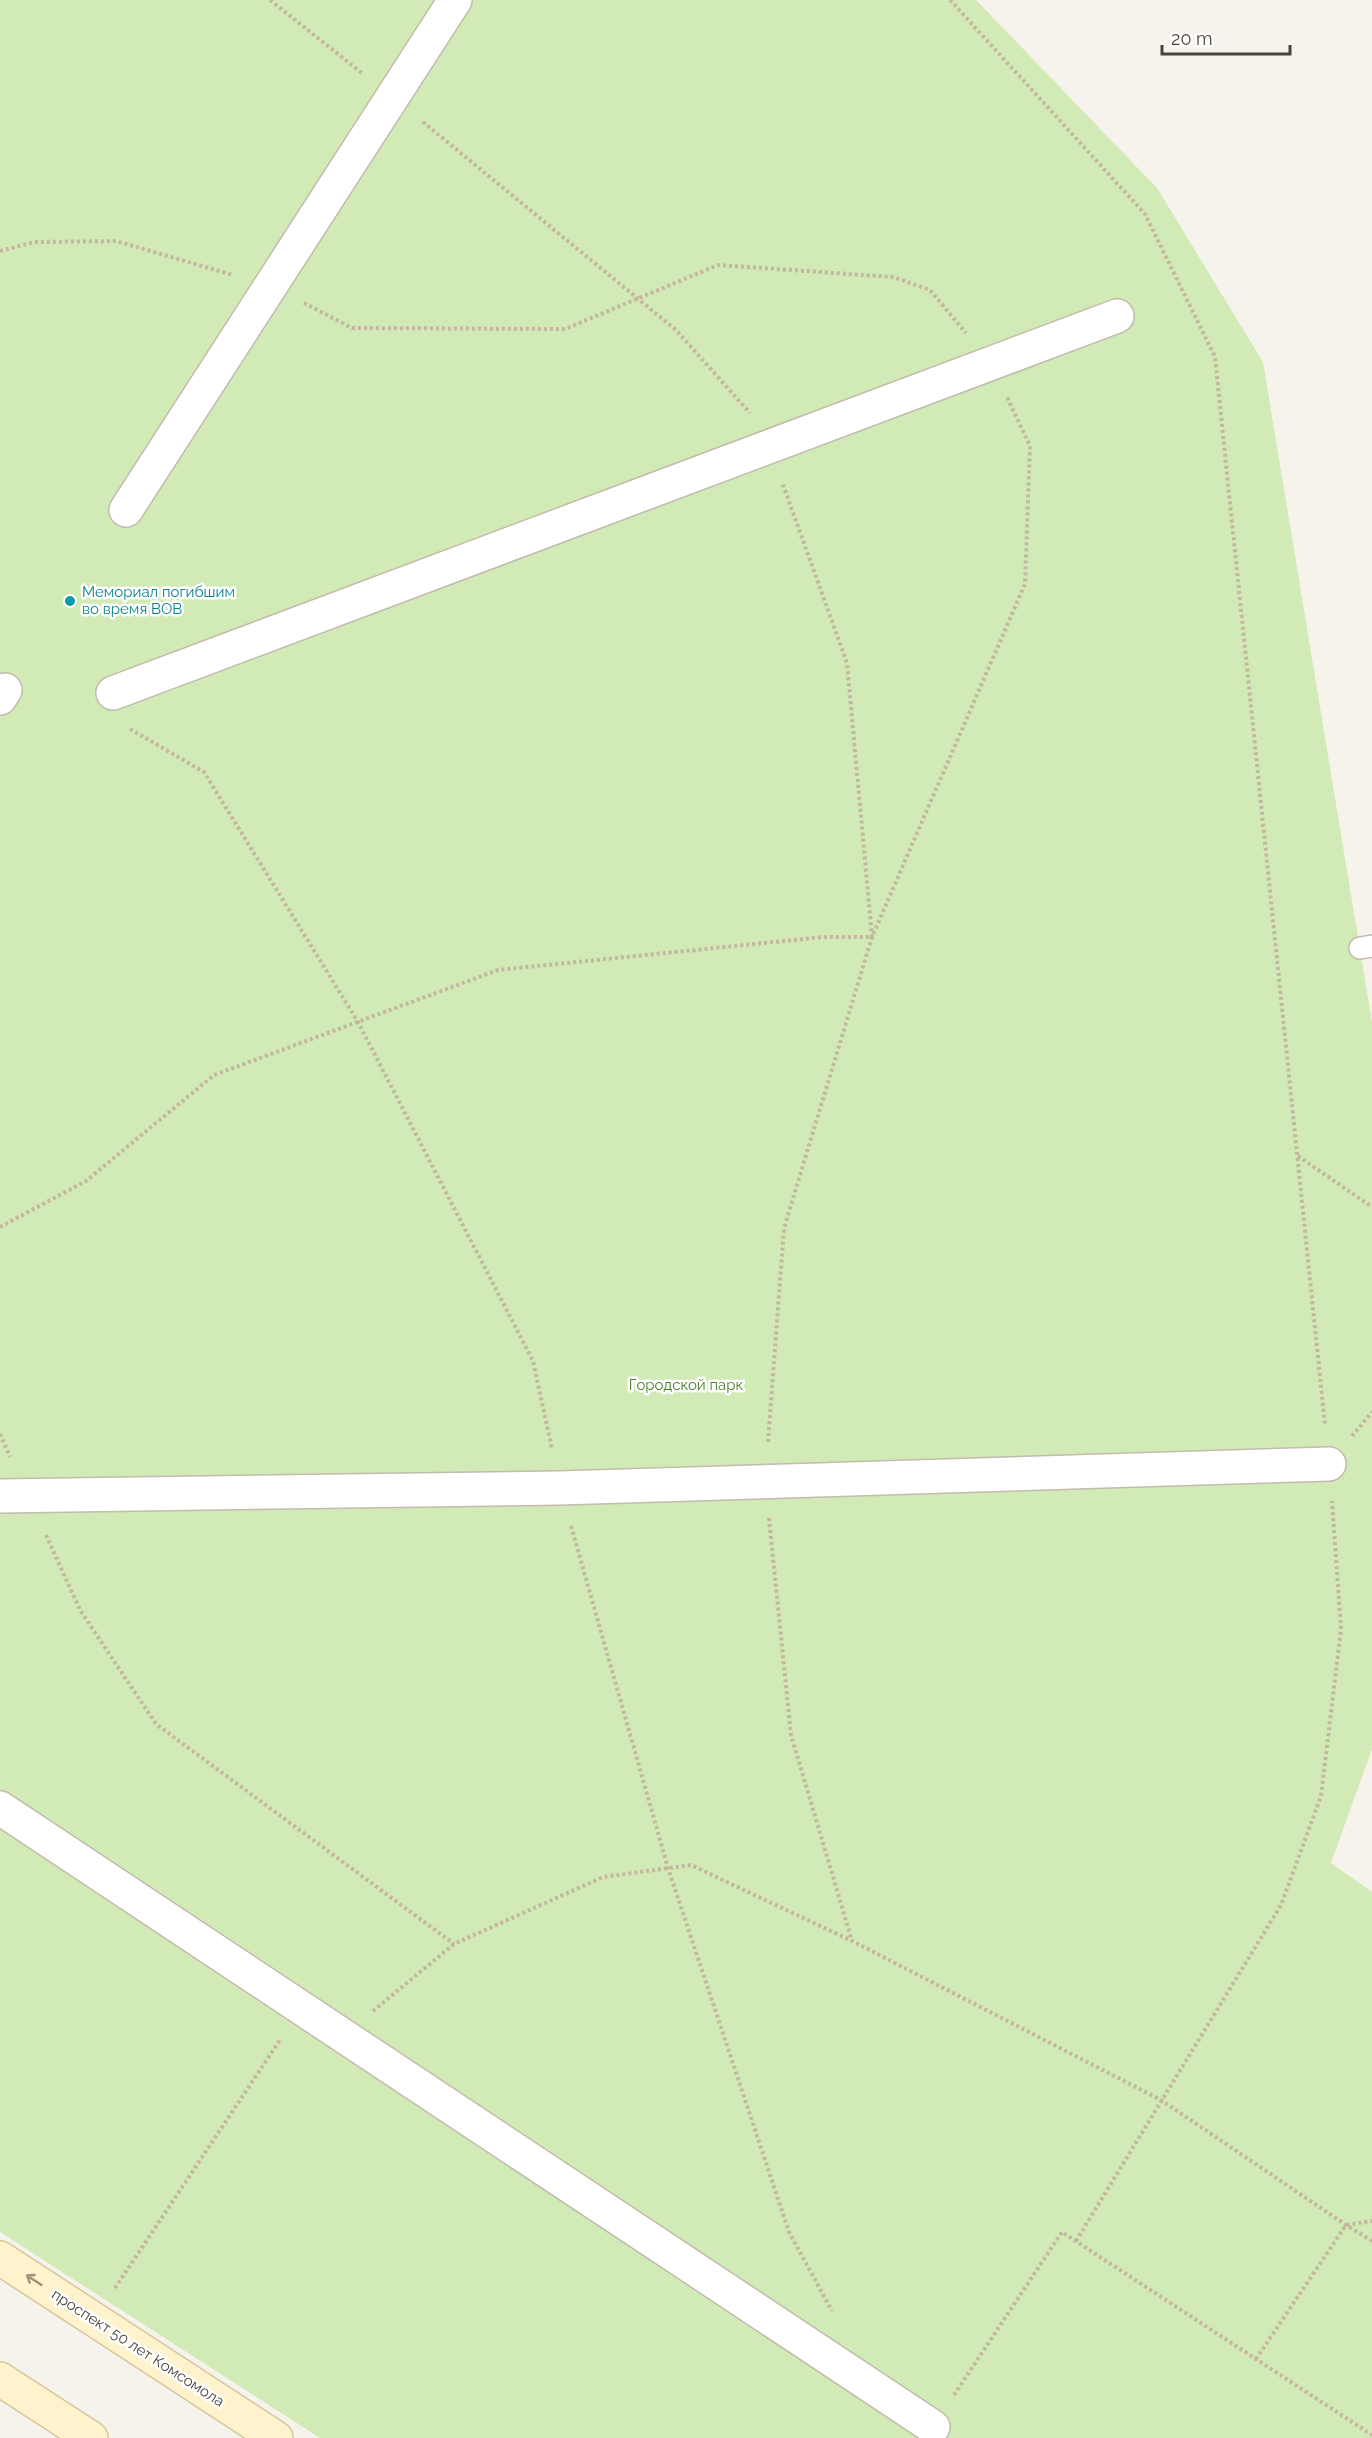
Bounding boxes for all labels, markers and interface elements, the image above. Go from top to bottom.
scale bar [1162,18,1290,56]
text: 20 m [1171,28,1213,49]
place label: Мемориал погибшим во время ВОВ [82,583,235,618]
marker: Мемориал погибшим во время ВОВ [63,594,77,608]
park label: Городской парк [629,1376,743,1394]
one-way arrow [26,2274,42,2286]
street label: проспект 50 лет Комсомола [48,2285,228,2411]

